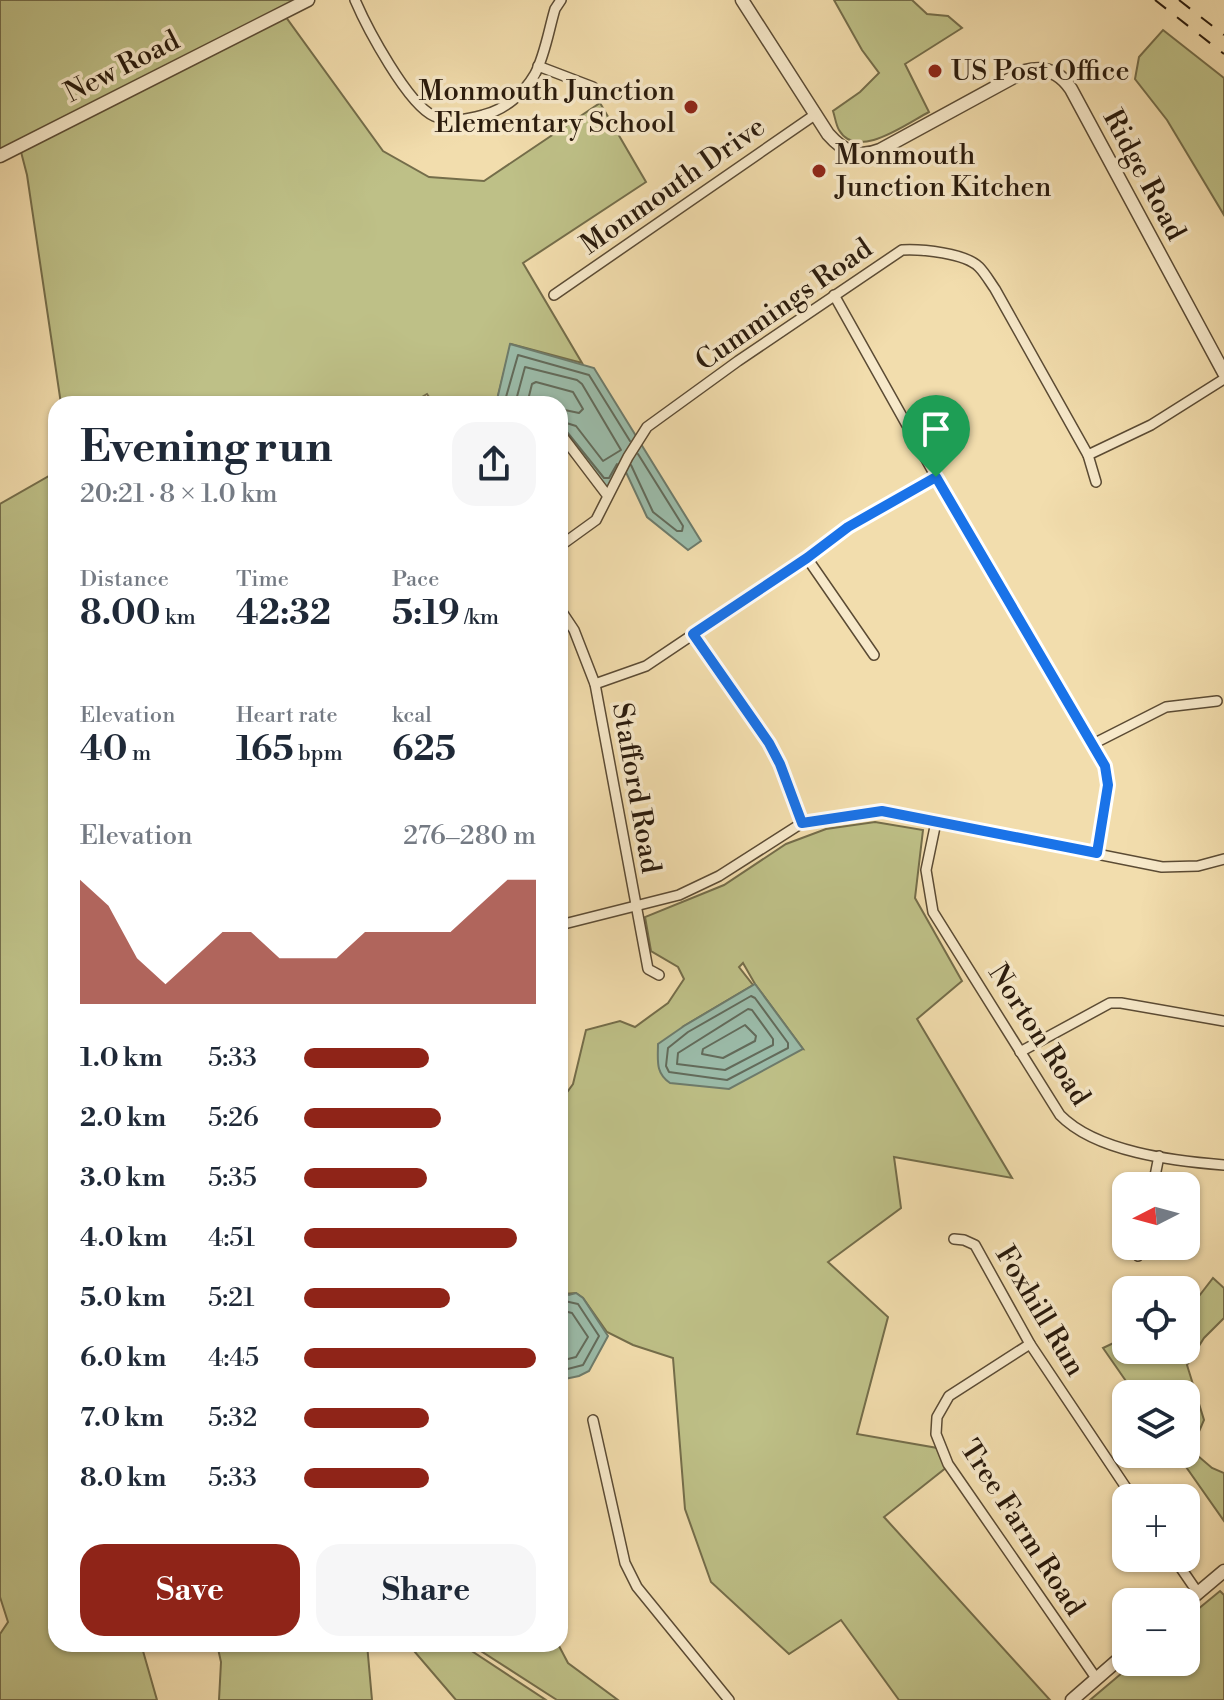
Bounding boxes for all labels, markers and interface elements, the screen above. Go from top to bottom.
street label: New Road [59,23,186,111]
place label: US Post Office [951,54,1130,89]
marker: US Post Office [926,62,944,80]
place label: Monmouth Junction Elementary School [419,74,675,141]
marker: Monmouth Junction Elementary School [682,98,700,116]
street label: Ridge Road [1095,103,1193,247]
street label: Monmouth Drive [574,109,772,263]
place label: Monmouth Junction Kitchen [834,138,1052,205]
marker: Monmouth Junction Kitchen [810,162,828,180]
street label: Cummings Road [689,231,879,379]
pin [902,395,970,477]
icon: arrive [914,407,958,451]
text: Evening run [80,420,333,475]
button: share [452,422,536,506]
text: 20:21 · 8 × 1.0 km [80,478,277,510]
text: Distance [80,566,169,593]
text: Time [236,566,289,593]
text: Pace [392,566,439,593]
text: 8.00 [80,593,160,635]
text: 42:32 [236,593,331,635]
text: 5:19 [392,593,460,635]
text: km [160,604,196,631]
text: /km [460,604,499,631]
street label: Stafford Road [604,700,668,876]
text: Elevation [80,702,175,729]
text: Heart rate [236,702,338,729]
text: kcal [392,702,432,729]
text: 40 [80,729,128,771]
text: 165 [236,729,294,771]
text: 625 [392,729,456,771]
text: m [128,740,151,767]
text: bpm [294,740,343,767]
text: Elevation [80,820,193,852]
text: 276–280 m [403,820,536,852]
street label: Norton Road [980,958,1098,1112]
text: 1.0 km [80,1042,163,1074]
text: 5:33 [208,1042,257,1074]
text: 2.0 km [80,1102,166,1134]
text: 5:26 [208,1102,259,1134]
text: 3.0 km [80,1162,166,1194]
text: 5:35 [208,1162,257,1194]
north arrow [1112,1172,1200,1260]
map controls [1112,1172,1200,1676]
text: 4.0 km [80,1222,167,1254]
text: 4:51 [208,1222,255,1254]
street label: Foxhill Run [987,1239,1093,1383]
button: locate [1112,1276,1200,1364]
text: 5.0 km [80,1282,166,1314]
text: 5:21 [208,1282,255,1314]
text: 6.0 km [80,1342,166,1374]
text: 4:45 [208,1342,259,1374]
button: layers [1112,1380,1200,1468]
text: 7.0 km [80,1402,164,1434]
text: 5:32 [208,1402,257,1434]
street label: Tree Farm Road [952,1433,1092,1623]
text: 8.0 km [80,1462,166,1494]
text: 5:33 [208,1462,257,1494]
button: + [1112,1484,1200,1572]
button: Save [80,1544,300,1636]
button: Share [316,1544,536,1636]
button: − [1112,1588,1200,1676]

